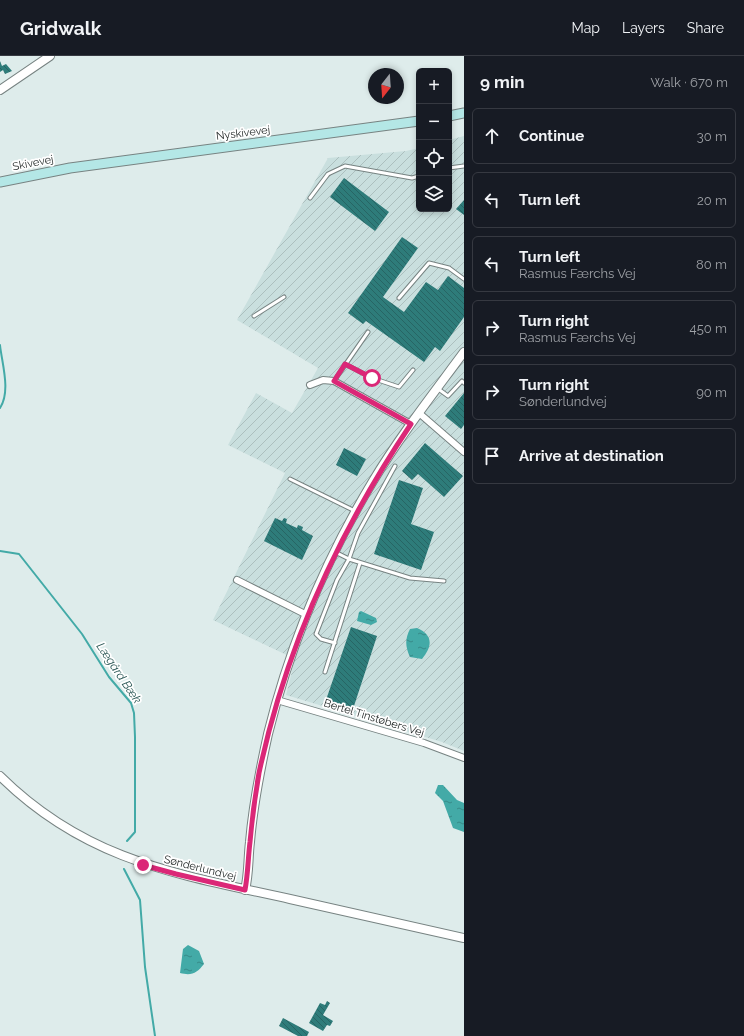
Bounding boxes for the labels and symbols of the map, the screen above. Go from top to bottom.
north arrow [368,68,404,104]
street label: Nyskivevej [215,123,271,143]
street label: Skivevej [11,153,55,173]
route start [363,369,381,387]
water label: Lægård Bæk [93,640,145,707]
street label: Bertel Tinstøbers Vej [322,697,426,739]
street label: Sønderlundvej [162,853,238,883]
route end [134,856,152,874]

